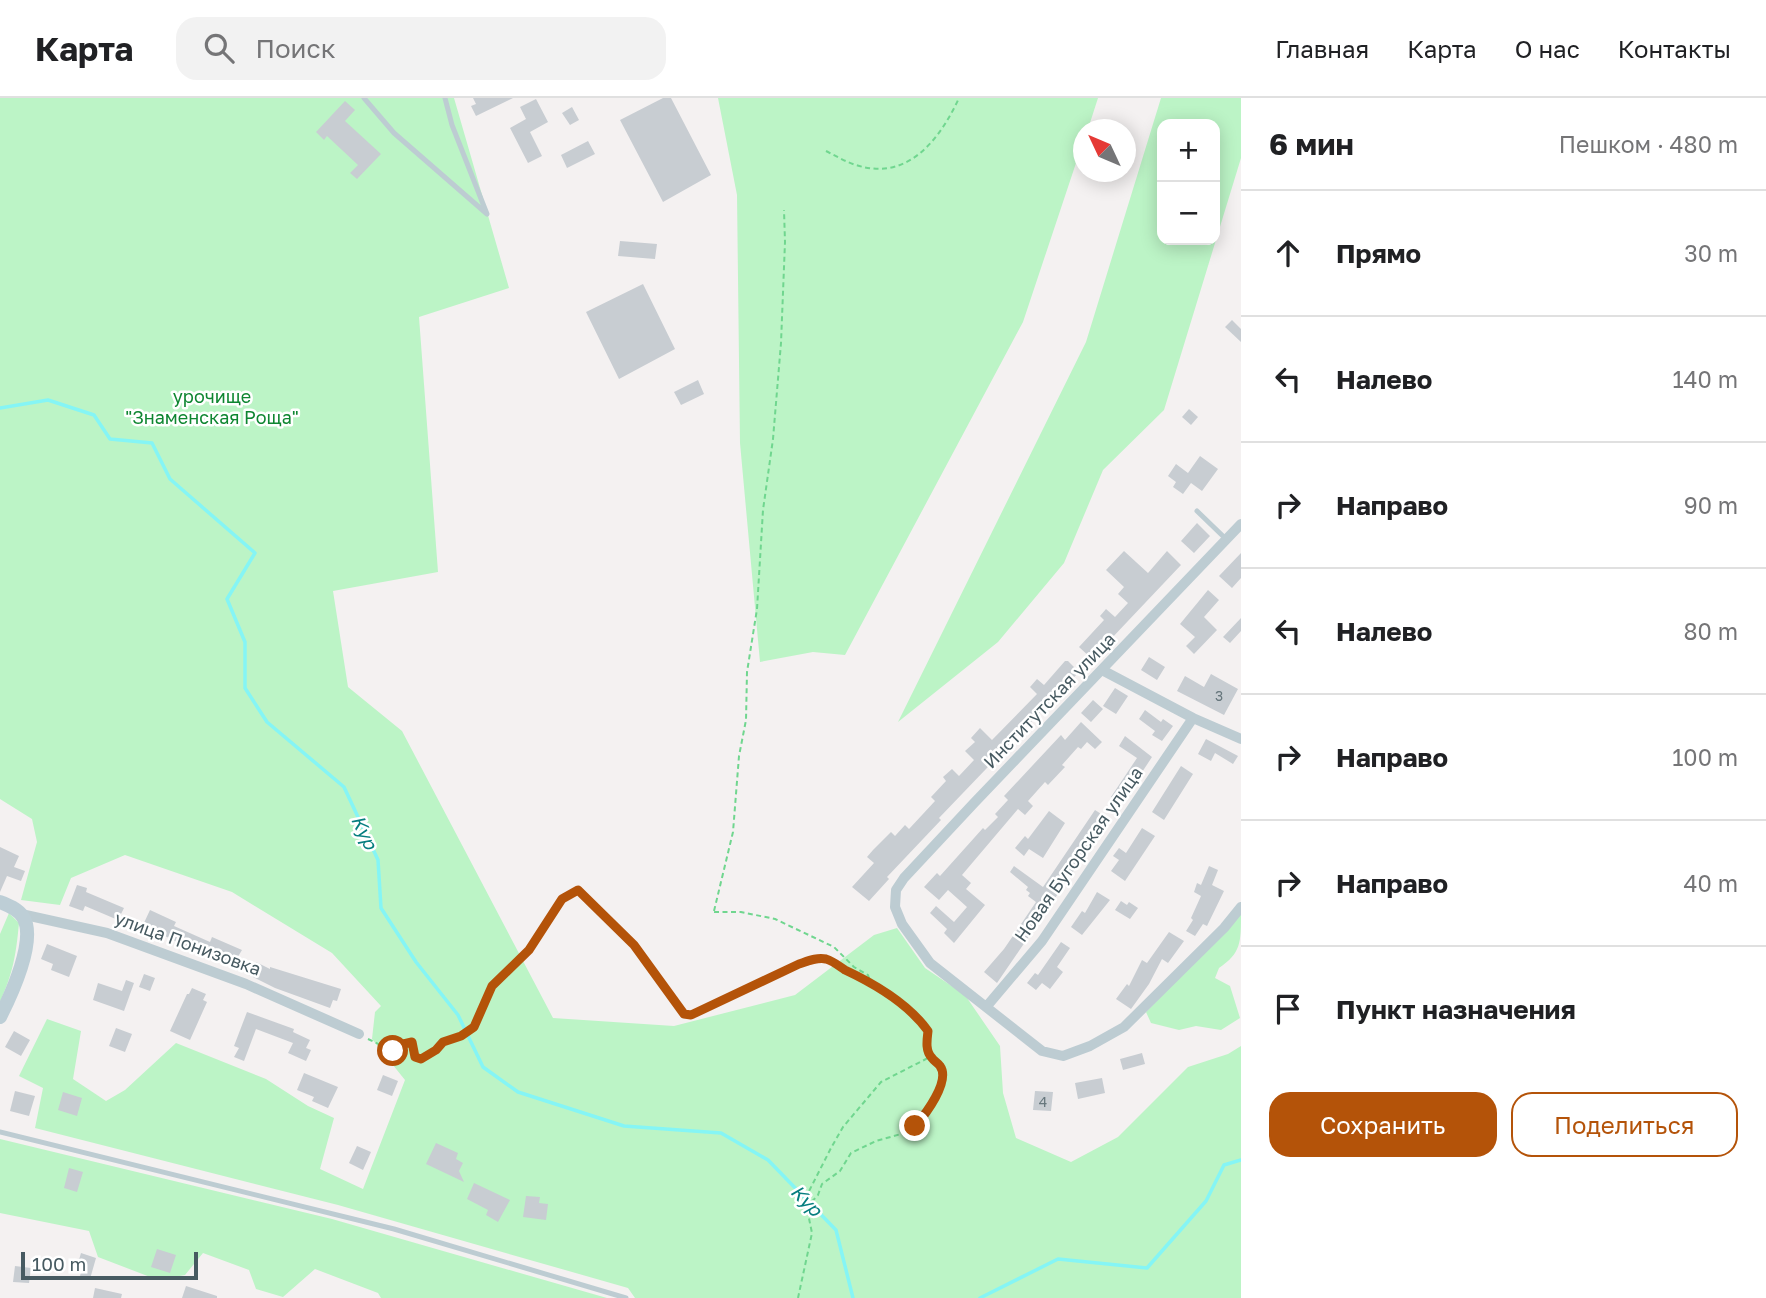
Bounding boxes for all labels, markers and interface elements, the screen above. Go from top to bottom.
search box [176,17,666,80]
text: Карта [35,29,134,68]
icon: search [200,29,238,67]
text: Поиск [256,33,336,64]
text: Главная [1275,34,1369,63]
text: Карта [1407,34,1477,63]
text: О нас [1515,34,1580,63]
text: Контакты [1618,34,1731,63]
north arrow [1073,119,1136,182]
map controls [1157,119,1220,245]
button: + [1157,119,1220,182]
text: 6 мин [1269,126,1354,162]
text: Пешком · 480 m [1559,130,1738,158]
button: − [1157,182,1220,245]
icon: ahead [1269,234,1307,272]
text: Прямо [1336,238,1421,269]
text: 30 m [1684,239,1738,267]
icon: left [1269,360,1307,398]
text: Налево [1336,364,1432,395]
text: 140 m [1672,365,1738,393]
park label: урочище "Знаменская Роща" [125,385,299,428]
icon: right [1269,486,1307,524]
text: Направо [1336,490,1448,521]
text: 90 m [1684,491,1738,519]
icon: left [1269,612,1307,650]
text: Налево [1336,616,1432,647]
text: 80 m [1684,617,1738,645]
street label: Институтская улица [979,628,1119,772]
house number: 3 [1215,687,1223,704]
icon: right [1269,738,1307,776]
text: Направо [1336,742,1448,773]
text: 100 m [1672,743,1738,771]
street label: Новая Бугорская улица [1009,762,1147,946]
water label: Кур [347,811,383,854]
icon: right [1269,864,1307,902]
text: Направо [1336,868,1448,899]
text: 40 m [1684,869,1738,897]
street label: улица Понизовка [112,906,264,980]
icon: arrive [1269,990,1307,1028]
text: Пункт назначения [1336,994,1576,1025]
route start [377,1035,408,1066]
button: Сохранить [1269,1092,1497,1157]
button: Поделиться [1511,1092,1738,1157]
house number: 4 [1039,1093,1047,1110]
route end [899,1110,930,1141]
water label: Кур [787,1179,828,1221]
scale bar [21,1249,198,1281]
text: 100 m [32,1252,86,1275]

